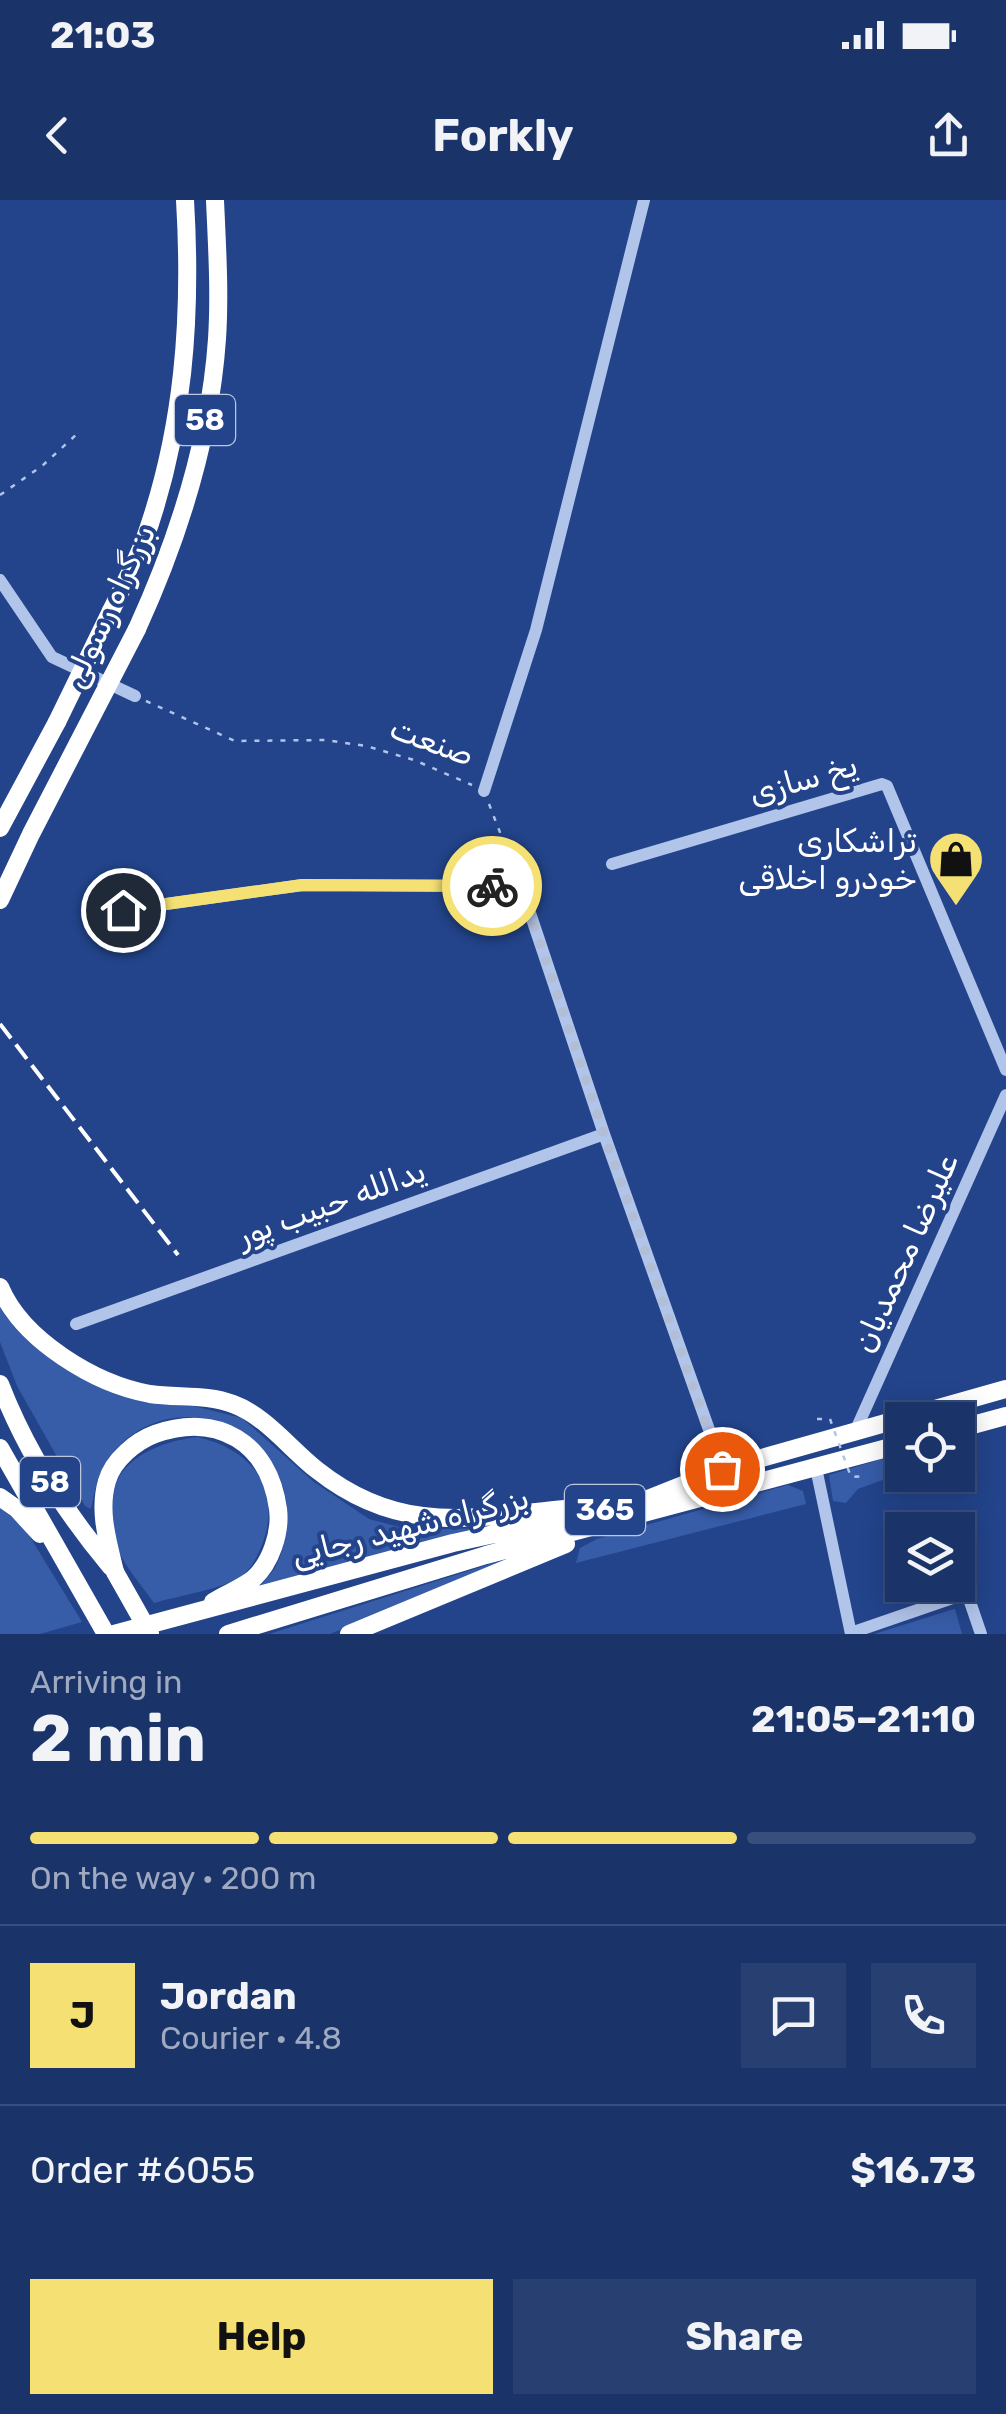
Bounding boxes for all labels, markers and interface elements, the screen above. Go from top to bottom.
text: 21:03 [50,12,156,58]
icon: back [30,108,85,163]
icon: share [921,108,976,163]
text: Forkly [432,109,574,162]
road number: 58 [175,395,235,445]
street label: بزرگراه رسولی [55,518,163,694]
street label: صنعت [385,708,479,774]
street label: یخ سازی [744,745,863,816]
place label: تراشکاری خودرو اخلاقی [738,822,917,897]
shop icon: تراشکاری خودرو اخلاقی [926,829,986,908]
courier [442,836,542,936]
icon: bike [465,859,520,914]
pin [81,868,166,953]
icon: home [96,883,151,938]
street label: علیرضا محمدیان [844,1148,966,1358]
street label: یدالله حبیب پور [230,1151,431,1257]
map controls [885,1402,975,1602]
button: locate [885,1402,975,1492]
pin [680,1427,765,1512]
icon: bag [695,1442,750,1497]
road number: 58 [20,1457,80,1507]
street label: بزرگراه شهید رجایی [287,1478,533,1574]
road number: 365 [565,1485,645,1535]
button: layers [885,1512,975,1602]
text: Arriving in [30,1663,182,1701]
text: 21:05–21:10 [751,1696,976,1742]
text: 2 min [30,1700,206,1777]
text: On the way · 200 m [30,1859,317,1897]
button: chat [741,1963,846,2068]
button: phone [871,1963,976,2068]
text: Jordan [160,1973,297,2019]
text: J [70,1992,95,2038]
text: Courier · 4.8 [160,2019,342,2057]
text: Order #6055 [30,2147,255,2193]
text: $16.73 [851,2147,976,2193]
button: Help [30,2279,493,2394]
button: Share [513,2279,976,2394]

